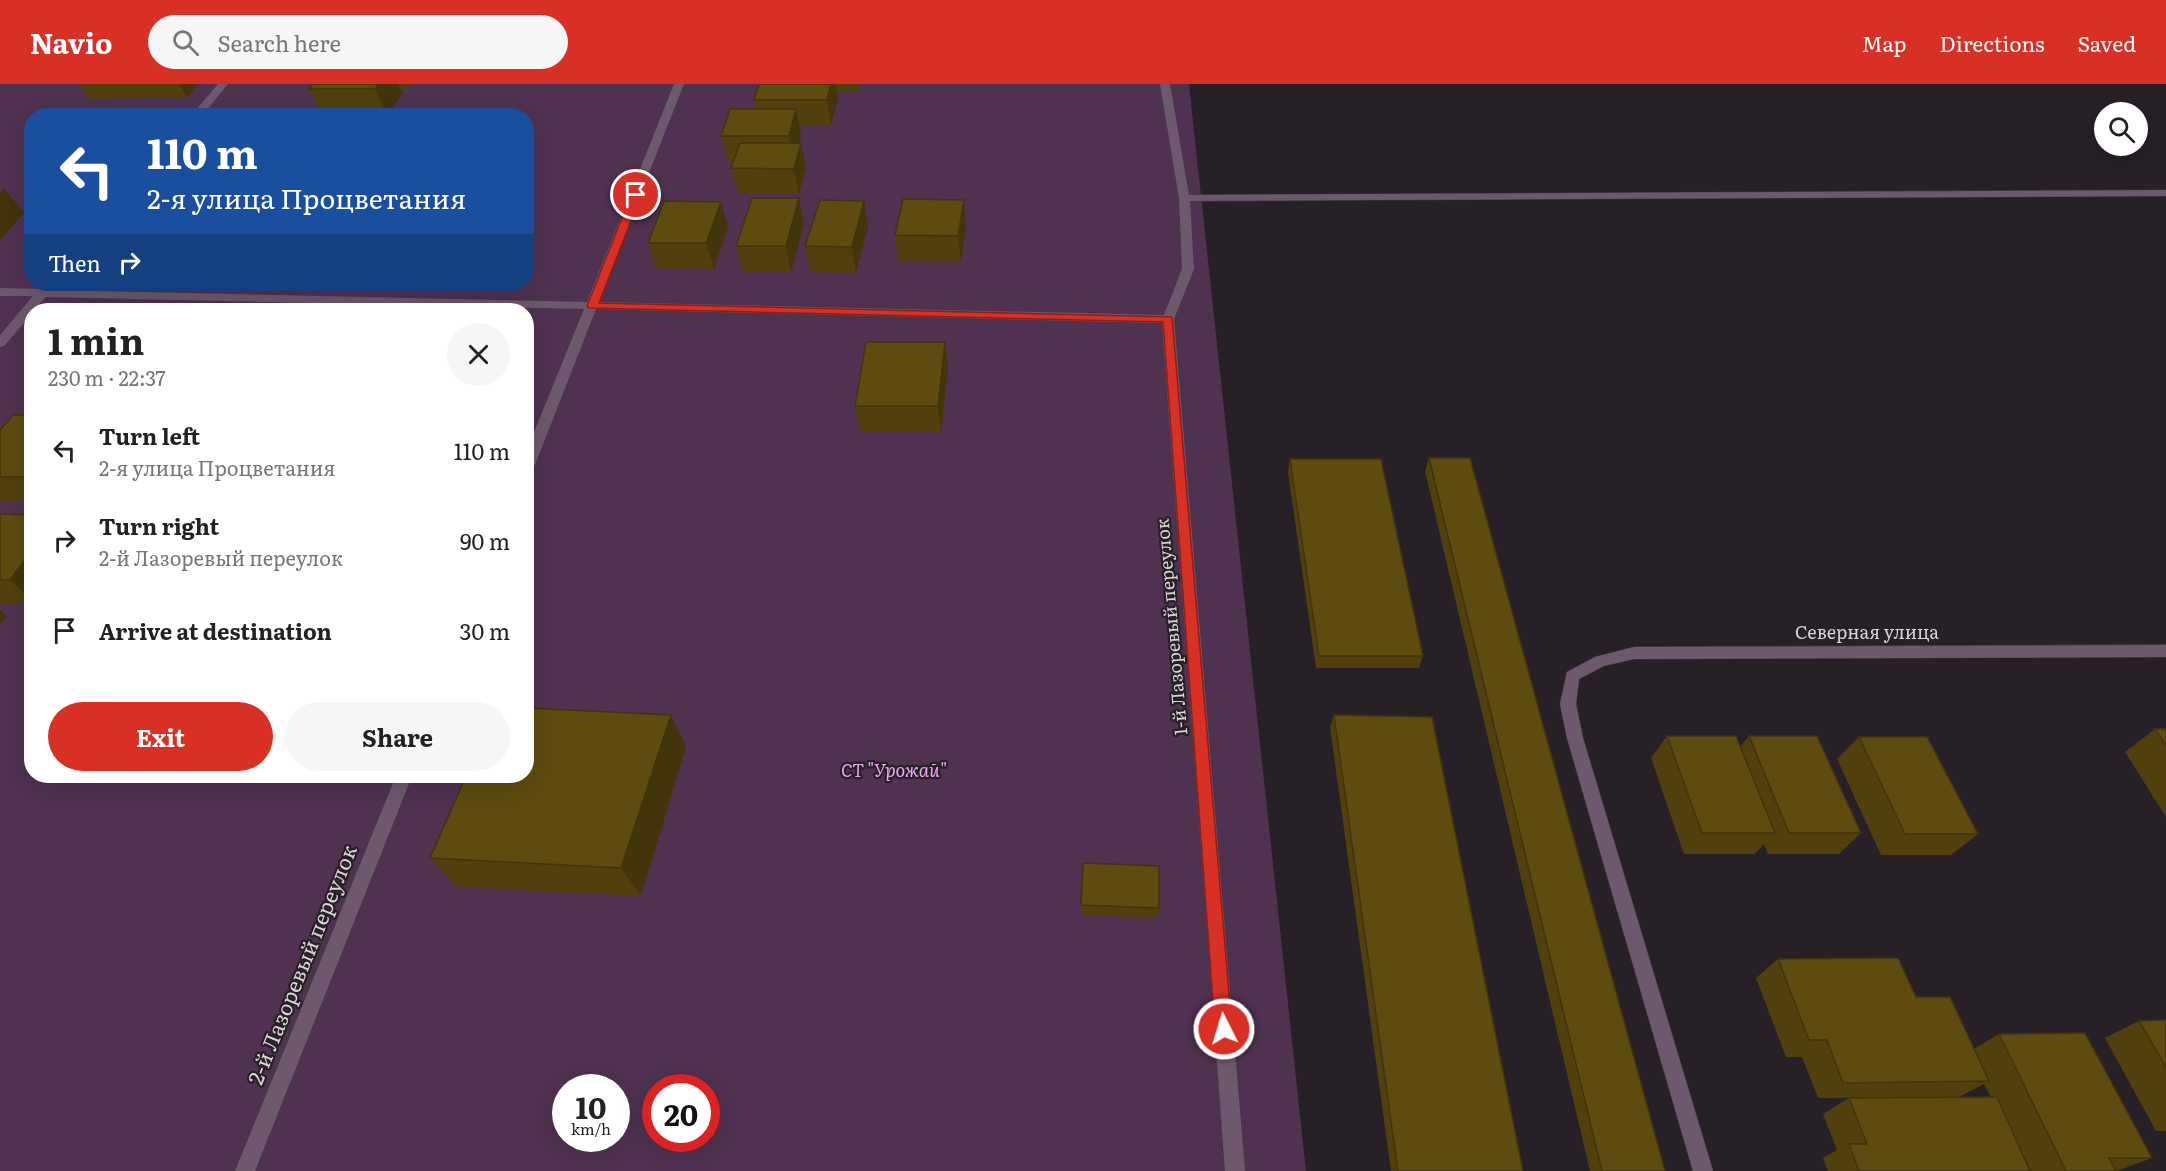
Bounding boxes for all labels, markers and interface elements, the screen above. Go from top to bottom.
search box [148,15,568,69]
text: Navio [30,21,112,63]
icon: search [169,26,202,59]
text: Search here [217,26,341,59]
text: Map [1862,27,1907,58]
text: Directions [1940,27,2045,58]
text: Saved [2078,27,2136,58]
map controls [2094,102,2148,156]
button: search [2094,102,2148,156]
text: 110 m [147,120,258,182]
icon: left [48,132,126,210]
pin [610,169,661,220]
text: 2-я улица Процветания [147,177,466,217]
icon: arrive [619,178,652,211]
text: Then [48,246,101,279]
icon: right [113,246,146,279]
text: 1 min [48,313,144,366]
button: close [447,323,510,386]
text: 230 m · 22:37 [48,362,166,392]
text: Turn left [99,419,200,452]
icon: left [48,434,81,467]
text: 110 m [454,434,510,467]
text: 2-я улица Процветания [99,452,335,482]
text: Turn right [99,509,219,542]
street label: 1-й Лазоревый переулок [1148,517,1193,737]
icon: right [48,524,81,557]
text: 90 m [460,524,510,557]
text: 2-й Лазоревый переулок [99,542,343,572]
icon: arrive [48,614,81,647]
text: Arrive at destination [99,614,332,647]
text: 30 m [460,614,510,647]
street label: Северная улица [1795,618,1939,645]
button: Exit [48,702,273,771]
button: Share [285,702,510,771]
park label: СТ "Урожай" [841,756,947,783]
street label: 2-й Лазоревый переулок [238,839,363,1089]
position arrow [1192,997,1256,1061]
speed limit sign: 20 [642,1074,720,1152]
text: 10 [576,1084,606,1128]
text: km/h [571,1117,611,1140]

